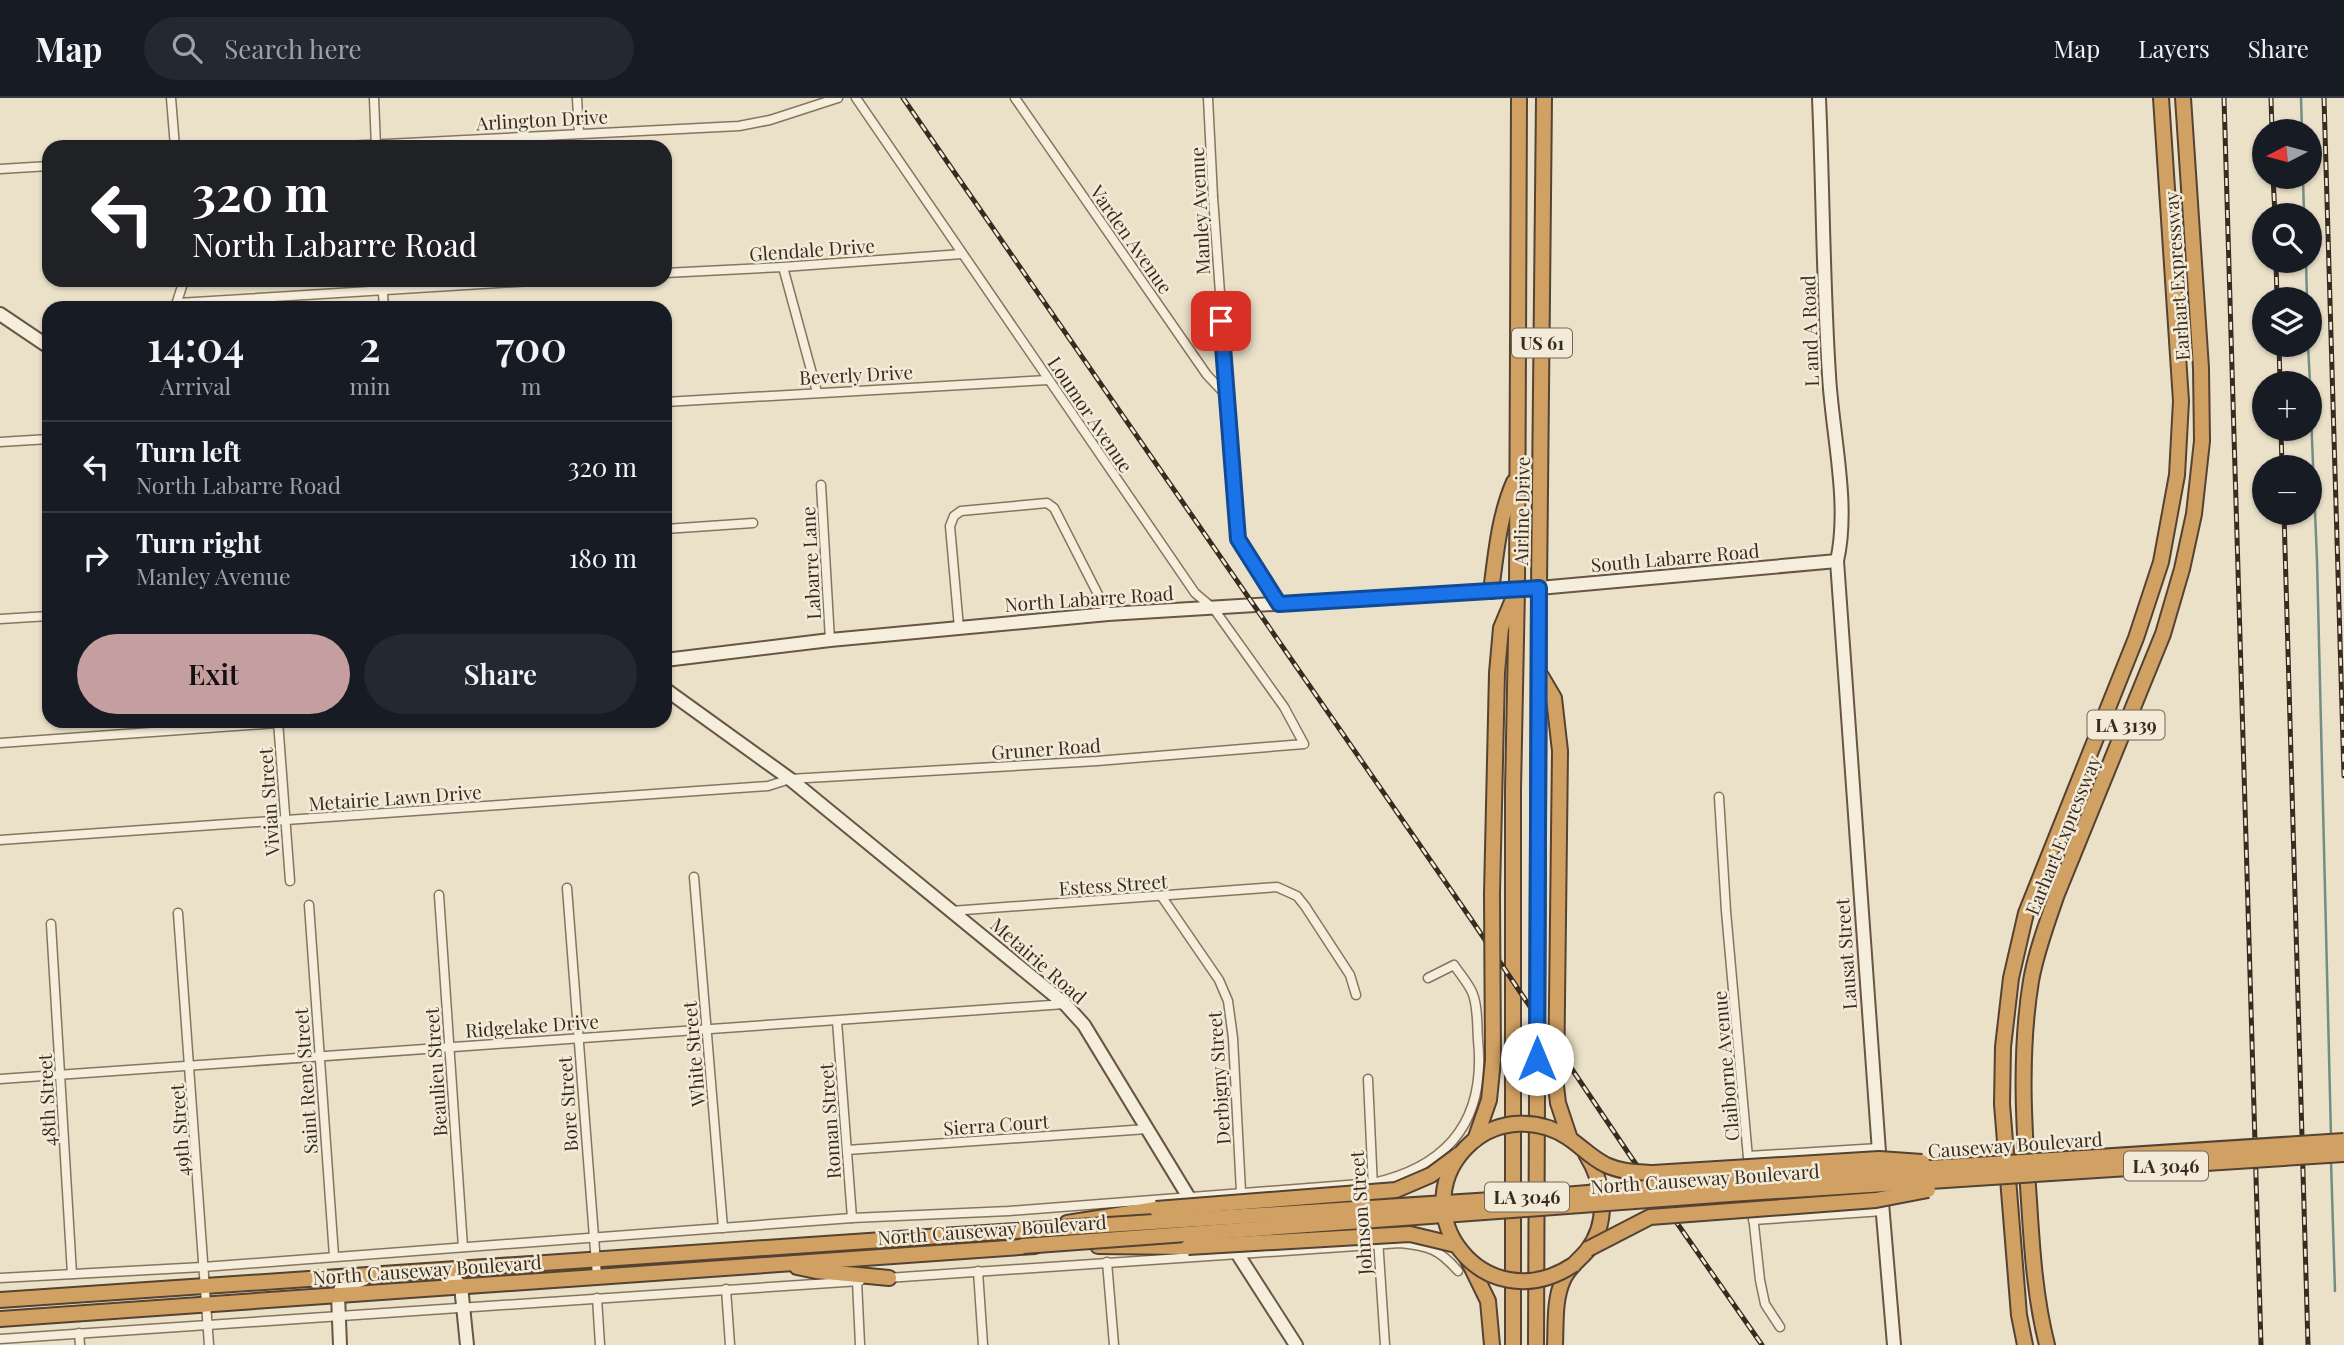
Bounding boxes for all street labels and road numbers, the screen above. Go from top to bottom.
street label: Arlington Drive [474,103,609,135]
street label: Manley Avenue [1183,147,1215,275]
street label: Varden Avenue [1084,179,1179,299]
street label: Earhart Expressway [2157,190,2195,362]
street label: Glendale Drive [748,232,876,266]
street label: L and A Road [1794,275,1824,387]
road number: US 61 [1512,328,1572,358]
street label: Loumor Avenue [1043,351,1139,477]
street label: Beverly Drive [798,358,914,390]
street label: Airline Drive [1507,456,1535,567]
street label: Labarre Lane [794,506,826,620]
street label: South Labarre Road [1590,537,1760,577]
street label: North Labarre Road [1004,579,1174,617]
road number: LA 3139 [2088,710,2164,740]
street label: Gruner Road [990,731,1102,765]
street label: Vivian Street [251,747,285,858]
street label: Earhart Expressway [2018,751,2106,919]
street label: Metairie Lawn Drive [307,778,483,816]
street label: Estess Street [1058,867,1169,901]
street label: Lausat Street [1828,897,1862,1011]
street label: Metairie Road [986,911,1092,1009]
street label: Claiborne Avenue [1705,990,1745,1142]
street label: White Street [675,1000,711,1109]
street label: Beaulieu Street [418,1006,452,1137]
street label: Saint Rene Street [287,1007,323,1155]
street label: Ridgelake Drive [464,1007,600,1043]
street label: Derbigny Street [1200,1010,1236,1146]
street label: 48th Street [31,1053,61,1147]
street label: Bore Street [551,1055,583,1153]
street label: Roman Street [812,1062,846,1180]
street label: 49th Street [163,1083,195,1177]
street label: Sierra Court [942,1107,1050,1141]
street label: Causeway Boulevard [1927,1125,2103,1163]
street label: Johnson Street [1343,1150,1377,1277]
road number: LA 3046 [2124,1152,2208,1181]
street label: North Causeway Boulevard [1590,1157,1820,1199]
road number: LA 3046 [1485,1182,1569,1212]
street label: North Causeway Boulevard [877,1208,1107,1250]
street label: North Causeway Boulevard [312,1248,542,1290]

